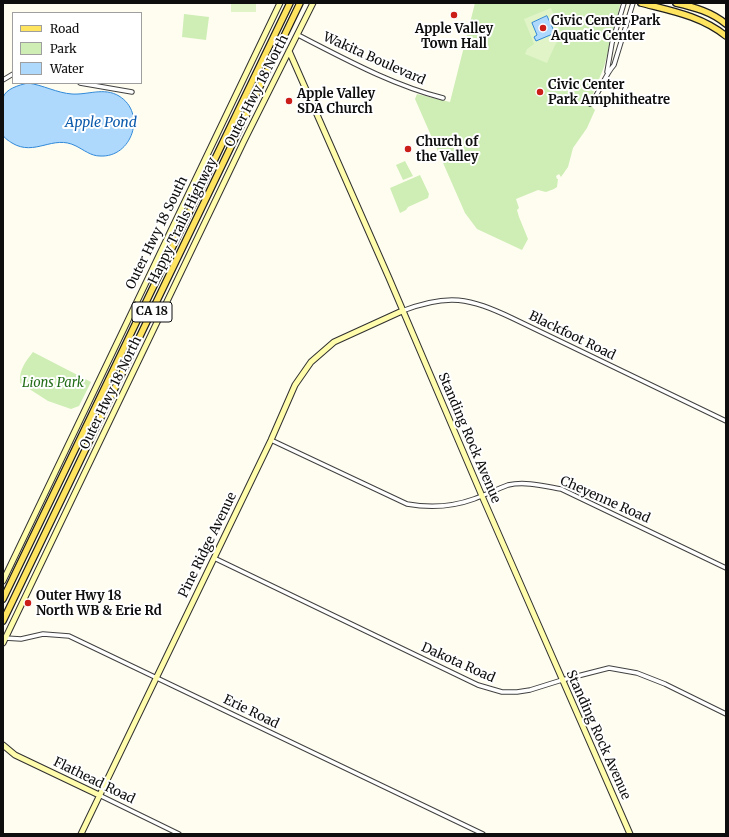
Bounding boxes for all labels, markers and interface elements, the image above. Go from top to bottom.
marker: Apple Valley Town Hall [449,10,459,20]
legend [12,12,142,84]
place label: Civic Center Park Aquatic Center [551,13,660,44]
text: Road [50,21,79,36]
place label: Apple Valley Town Hall [415,21,493,52]
marker: Civic Center Park Aquatic Center [538,23,548,33]
street label: Wakita Boulevard [321,29,427,89]
street label: Outer Hwy 18 North [222,32,292,150]
text: Park [50,41,77,56]
text: Water [50,61,84,76]
place label: Civic Center Park Amphitheatre [548,77,670,108]
place label: Apple Valley SDA Church [297,86,375,117]
marker: Civic Center Park Amphitheatre [535,87,545,97]
marker: Apple Valley SDA Church [284,96,294,106]
water label: Apple Pond [65,115,137,131]
place label: Church of the Valley [416,134,479,165]
marker: Church of the Valley [403,144,413,154]
street label: Happy Trails Highway [146,155,220,287]
street label: Outer Hwy 18 South [123,174,191,292]
road number: CA 18 [132,302,172,322]
street label: Blackfoot Road [526,308,618,364]
street label: Outer Hwy 18 North [77,334,145,452]
street label: Standing Rock Avenue [434,370,504,506]
park label: Lions Park [22,375,84,391]
street label: Cheyenne Road [558,473,652,527]
street label: Pine Ridge Avenue [176,490,240,600]
place label: Outer Hwy 18 North WB & Erie Rd [36,588,162,619]
marker: Outer Hwy 18 North WB & Erie Rd [23,598,33,608]
street label: Dakota Road [419,640,497,686]
street label: Standing Rock Avenue [562,668,634,802]
street label: Erie Road [221,692,281,732]
street label: Flathead Road [51,755,137,807]

